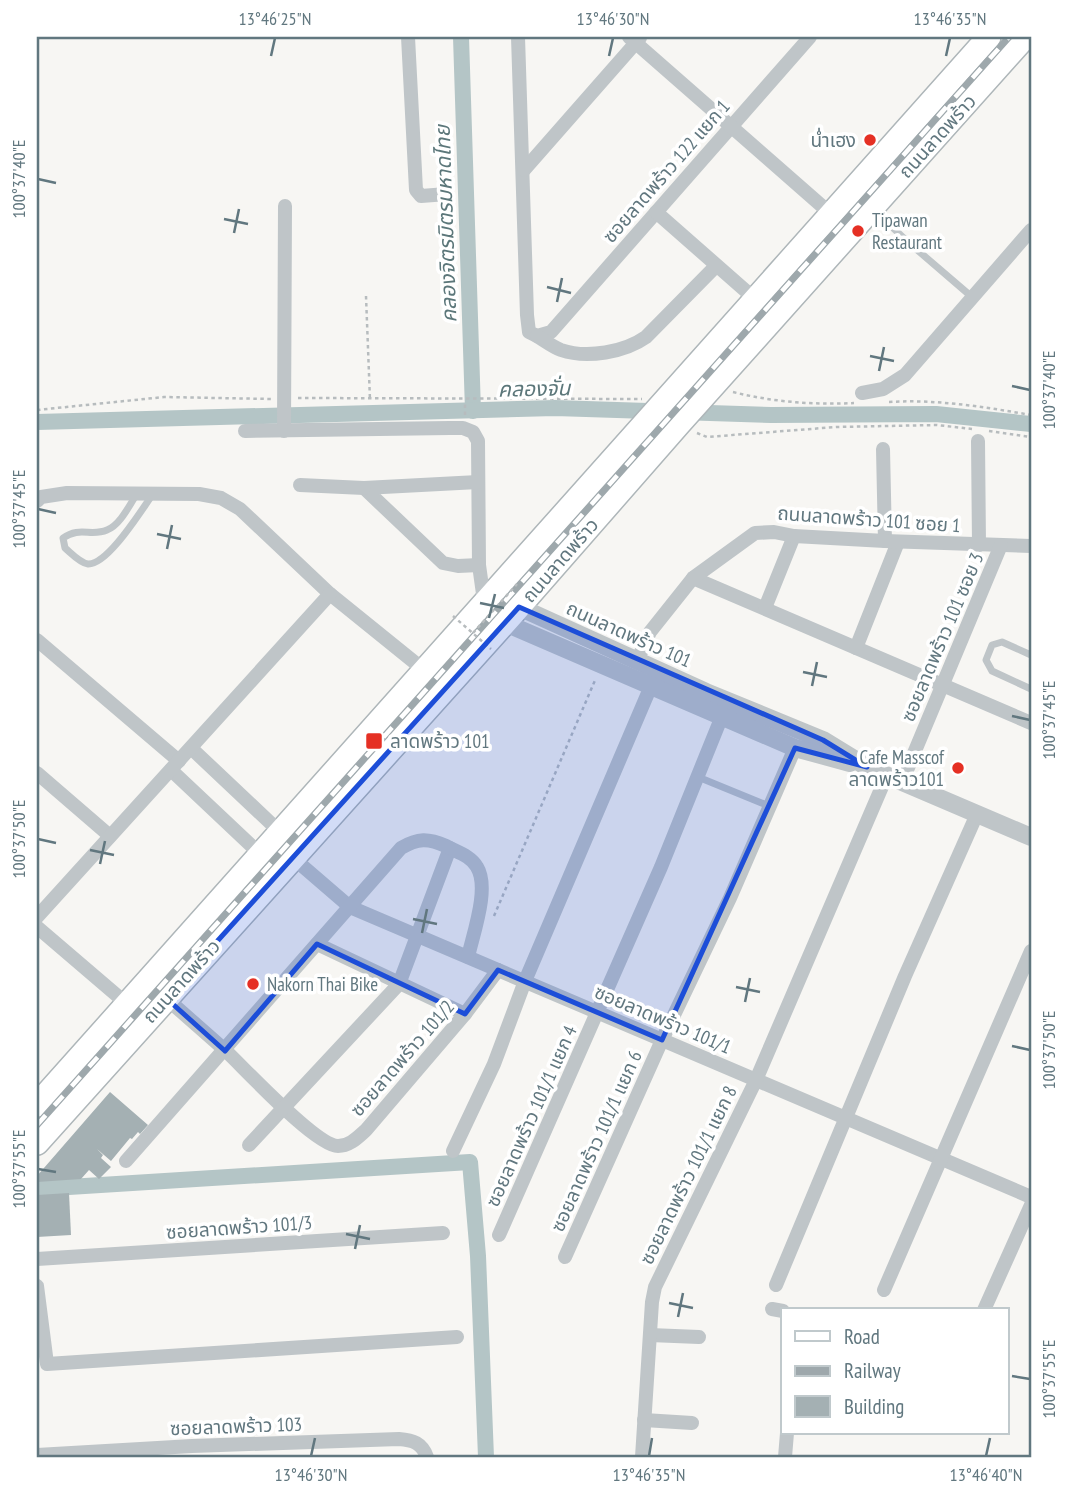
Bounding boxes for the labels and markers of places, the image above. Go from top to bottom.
place label: น่ำเฮง [810,127,856,152]
marker: น่ำเฮง [862,132,878,148]
place label: Tipawan Restaurant [872,208,943,254]
marker: Tipawan Restaurant [850,223,866,239]
place label: ลาดพร้าว 101 [390,729,489,753]
marker: ลาดพร้าว 101 [364,731,384,751]
place label: Cafe Masscof ลาดพร้าว101 [849,745,945,791]
marker: Cafe Masscof ลาดพร้าว101 [950,760,966,776]
place label: Nakorn Thai Bike [267,972,378,996]
marker: Nakorn Thai Bike [245,976,261,992]

